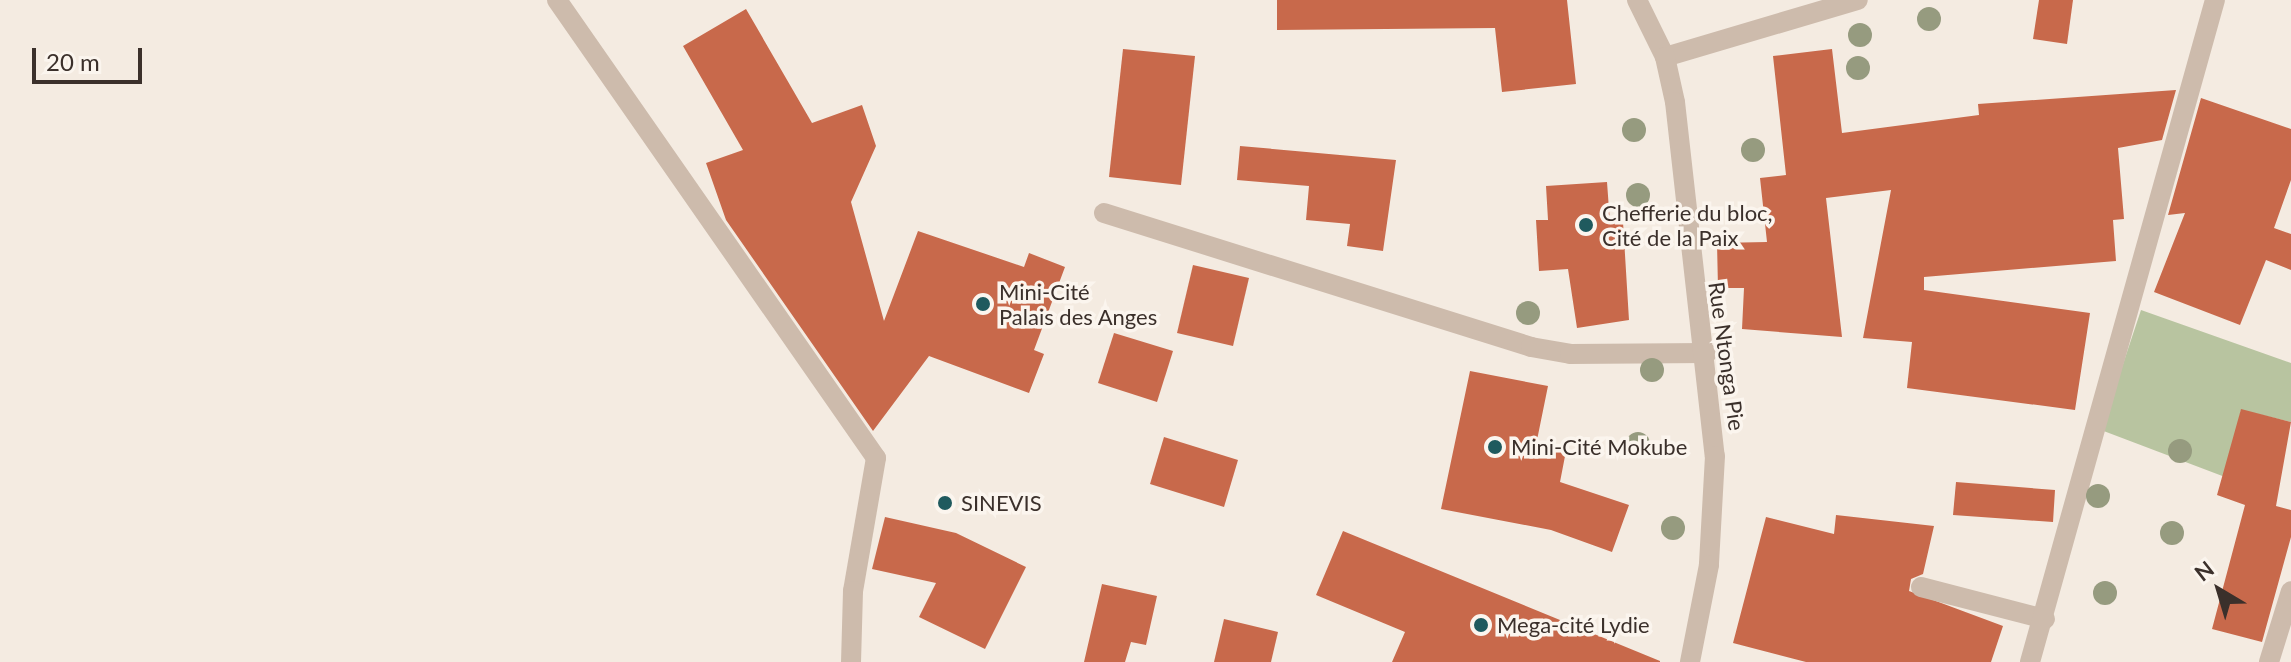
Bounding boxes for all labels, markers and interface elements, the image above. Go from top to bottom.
scale bar [36,32,146,82]
text: 20 m [46,47,100,76]
place label: Chefferie du bloc, Cité de la Paix [1602,199,1773,250]
marker: Chefferie du bloc, Cité de la Paix [1577,216,1595,234]
place label: Mini-Cité Palais des Anges [999,278,1158,330]
street label: Rue Ntonga Pie [1703,280,1751,432]
marker: Mini-Cité Palais des Anges [974,295,992,313]
place label: Mini-Cité Mokube [1511,434,1687,460]
marker: Mini-Cité Mokube [1486,438,1504,456]
place label: SINEVIS [961,490,1042,516]
marker: SINEVIS [936,494,954,512]
north arrow [2179,550,2259,630]
text: N [2189,555,2219,587]
place label: Mega-cité Lydie [1497,612,1650,638]
marker: Mega-cité Lydie [1472,616,1490,634]

